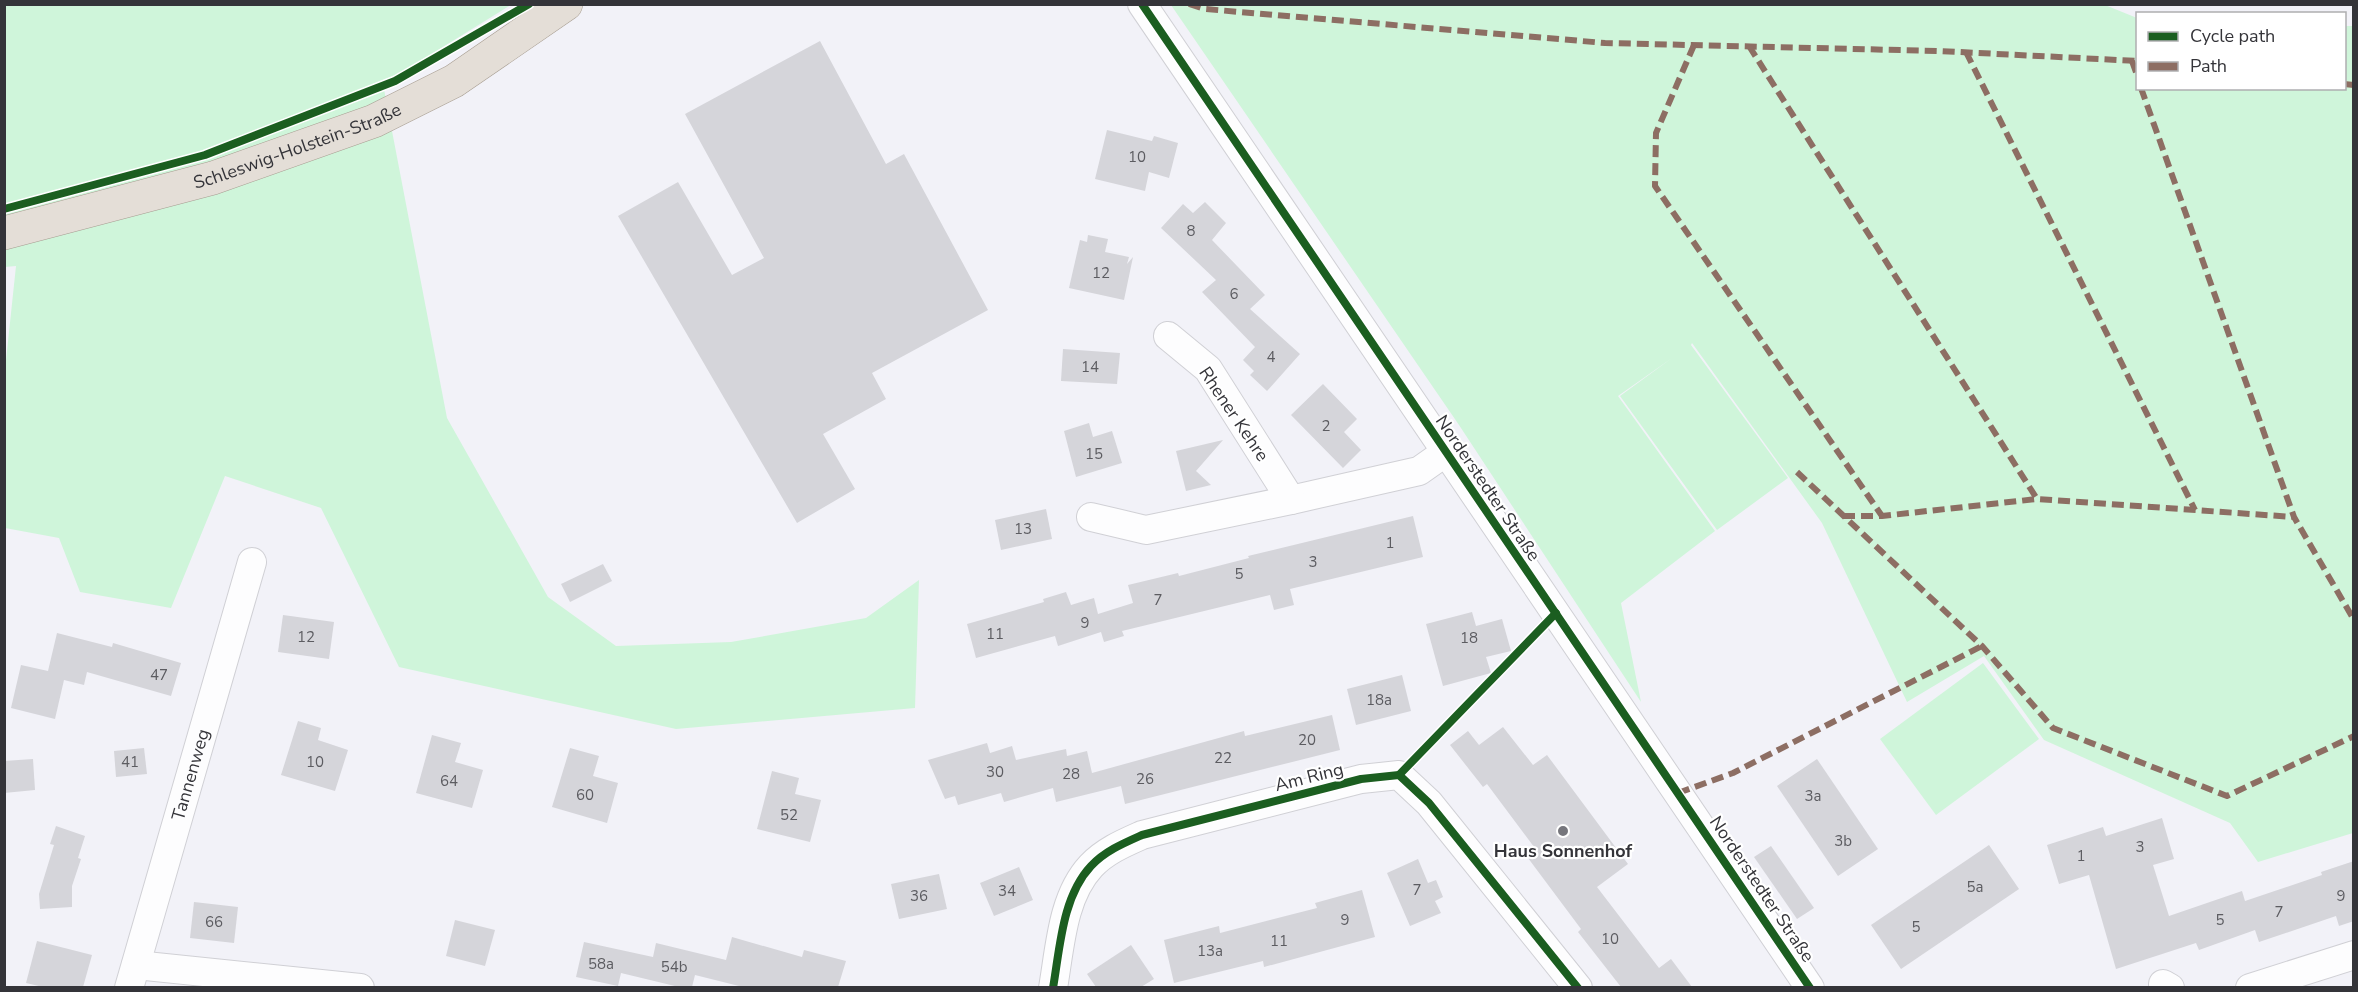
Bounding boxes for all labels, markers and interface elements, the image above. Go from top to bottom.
legend [2136,12,2346,90]
text: Cycle path [2190,24,2275,48]
text: Path [2190,54,2227,78]
street label: Schleswig-Holstein-Straße [191,97,405,195]
house number: 10 [1128,147,1146,167]
house number: 8 [1186,221,1196,241]
house number: 12 [1092,263,1110,283]
house number: 6 [1229,284,1239,304]
house number: 4 [1266,347,1276,367]
house number: 14 [1081,357,1099,377]
street label: Rhener Kehre [1193,362,1275,466]
street label: Norderstedter Straße [1430,410,1546,566]
house number: 2 [1321,416,1331,436]
house number: 15 [1085,444,1103,464]
house number: 13 [1014,519,1032,539]
house number: 1 [1385,533,1395,553]
house number: 3 [1308,552,1318,572]
house number: 5 [1234,564,1244,584]
house number: 7 [1153,590,1163,610]
house number: 9 [1080,613,1090,633]
house number: 11 [986,624,1004,644]
house number: 12 [297,627,315,647]
house number: 18 [1460,628,1478,648]
house number: 47 [150,665,168,685]
house number: 18a [1366,690,1392,710]
street label: Tannenweg [166,726,215,823]
house number: 20 [1298,730,1316,750]
house number: 22 [1214,748,1232,768]
house number: 41 [121,752,139,772]
house number: 10 [306,752,324,772]
street label: Am Ring [1272,757,1346,797]
house number: 30 [986,762,1004,782]
house number: 28 [1062,764,1080,784]
house number: 26 [1136,769,1154,789]
house number: 64 [440,771,458,791]
house number: 60 [576,785,594,805]
house number: 3a [1805,786,1821,806]
house number: 52 [780,805,798,825]
street label: Norderstedter Straße [1704,811,1820,967]
marker: Haus Sonnenhof [1556,824,1570,838]
house number: 3b [1834,831,1852,851]
house number: 3 [2135,837,2145,857]
place label: Haus Sonnenhof [1494,839,1633,863]
house number: 1 [2076,846,2086,866]
house number: 5a [1967,877,1983,897]
house number: 7 [1412,880,1422,900]
house number: 34 [998,881,1016,901]
house number: 36 [910,886,928,906]
house number: 9 [2336,886,2346,906]
house number: 7 [2274,902,2284,922]
house number: 9 [1340,910,1350,930]
house number: 5 [2215,910,2225,930]
house number: 66 [205,912,223,932]
house number: 5 [1911,917,1921,937]
house number: 10 [1601,929,1619,949]
house number: 11 [1270,931,1288,951]
house number: 13a [1197,941,1223,961]
house number: 58a [588,954,614,974]
house number: 54b [661,957,688,977]

